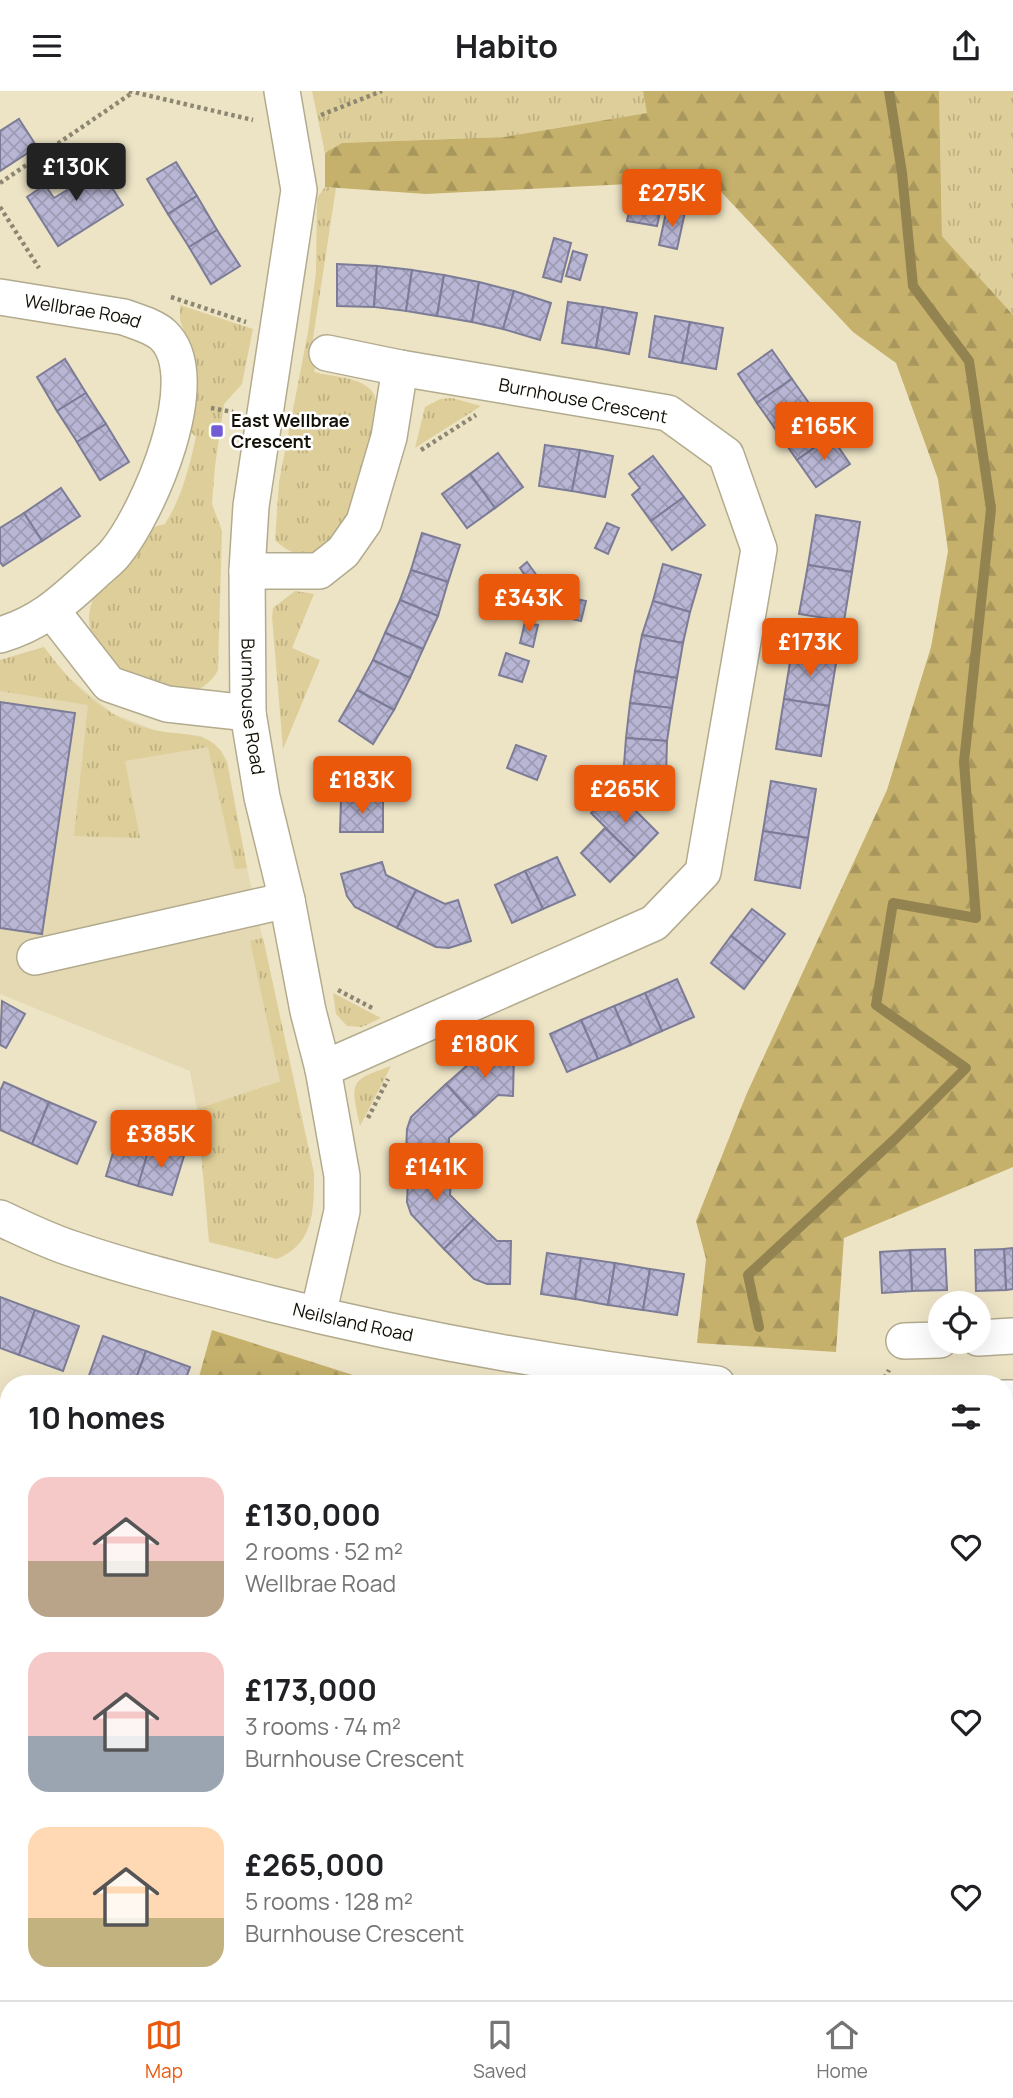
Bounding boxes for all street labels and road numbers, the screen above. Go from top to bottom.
street label: Wellbrae Road [23,288,145,333]
street label: Burnhouse Crescent [497,372,670,428]
street label: Burnhouse Road [236,638,271,776]
street label: Neilsland Road [291,1297,415,1347]

